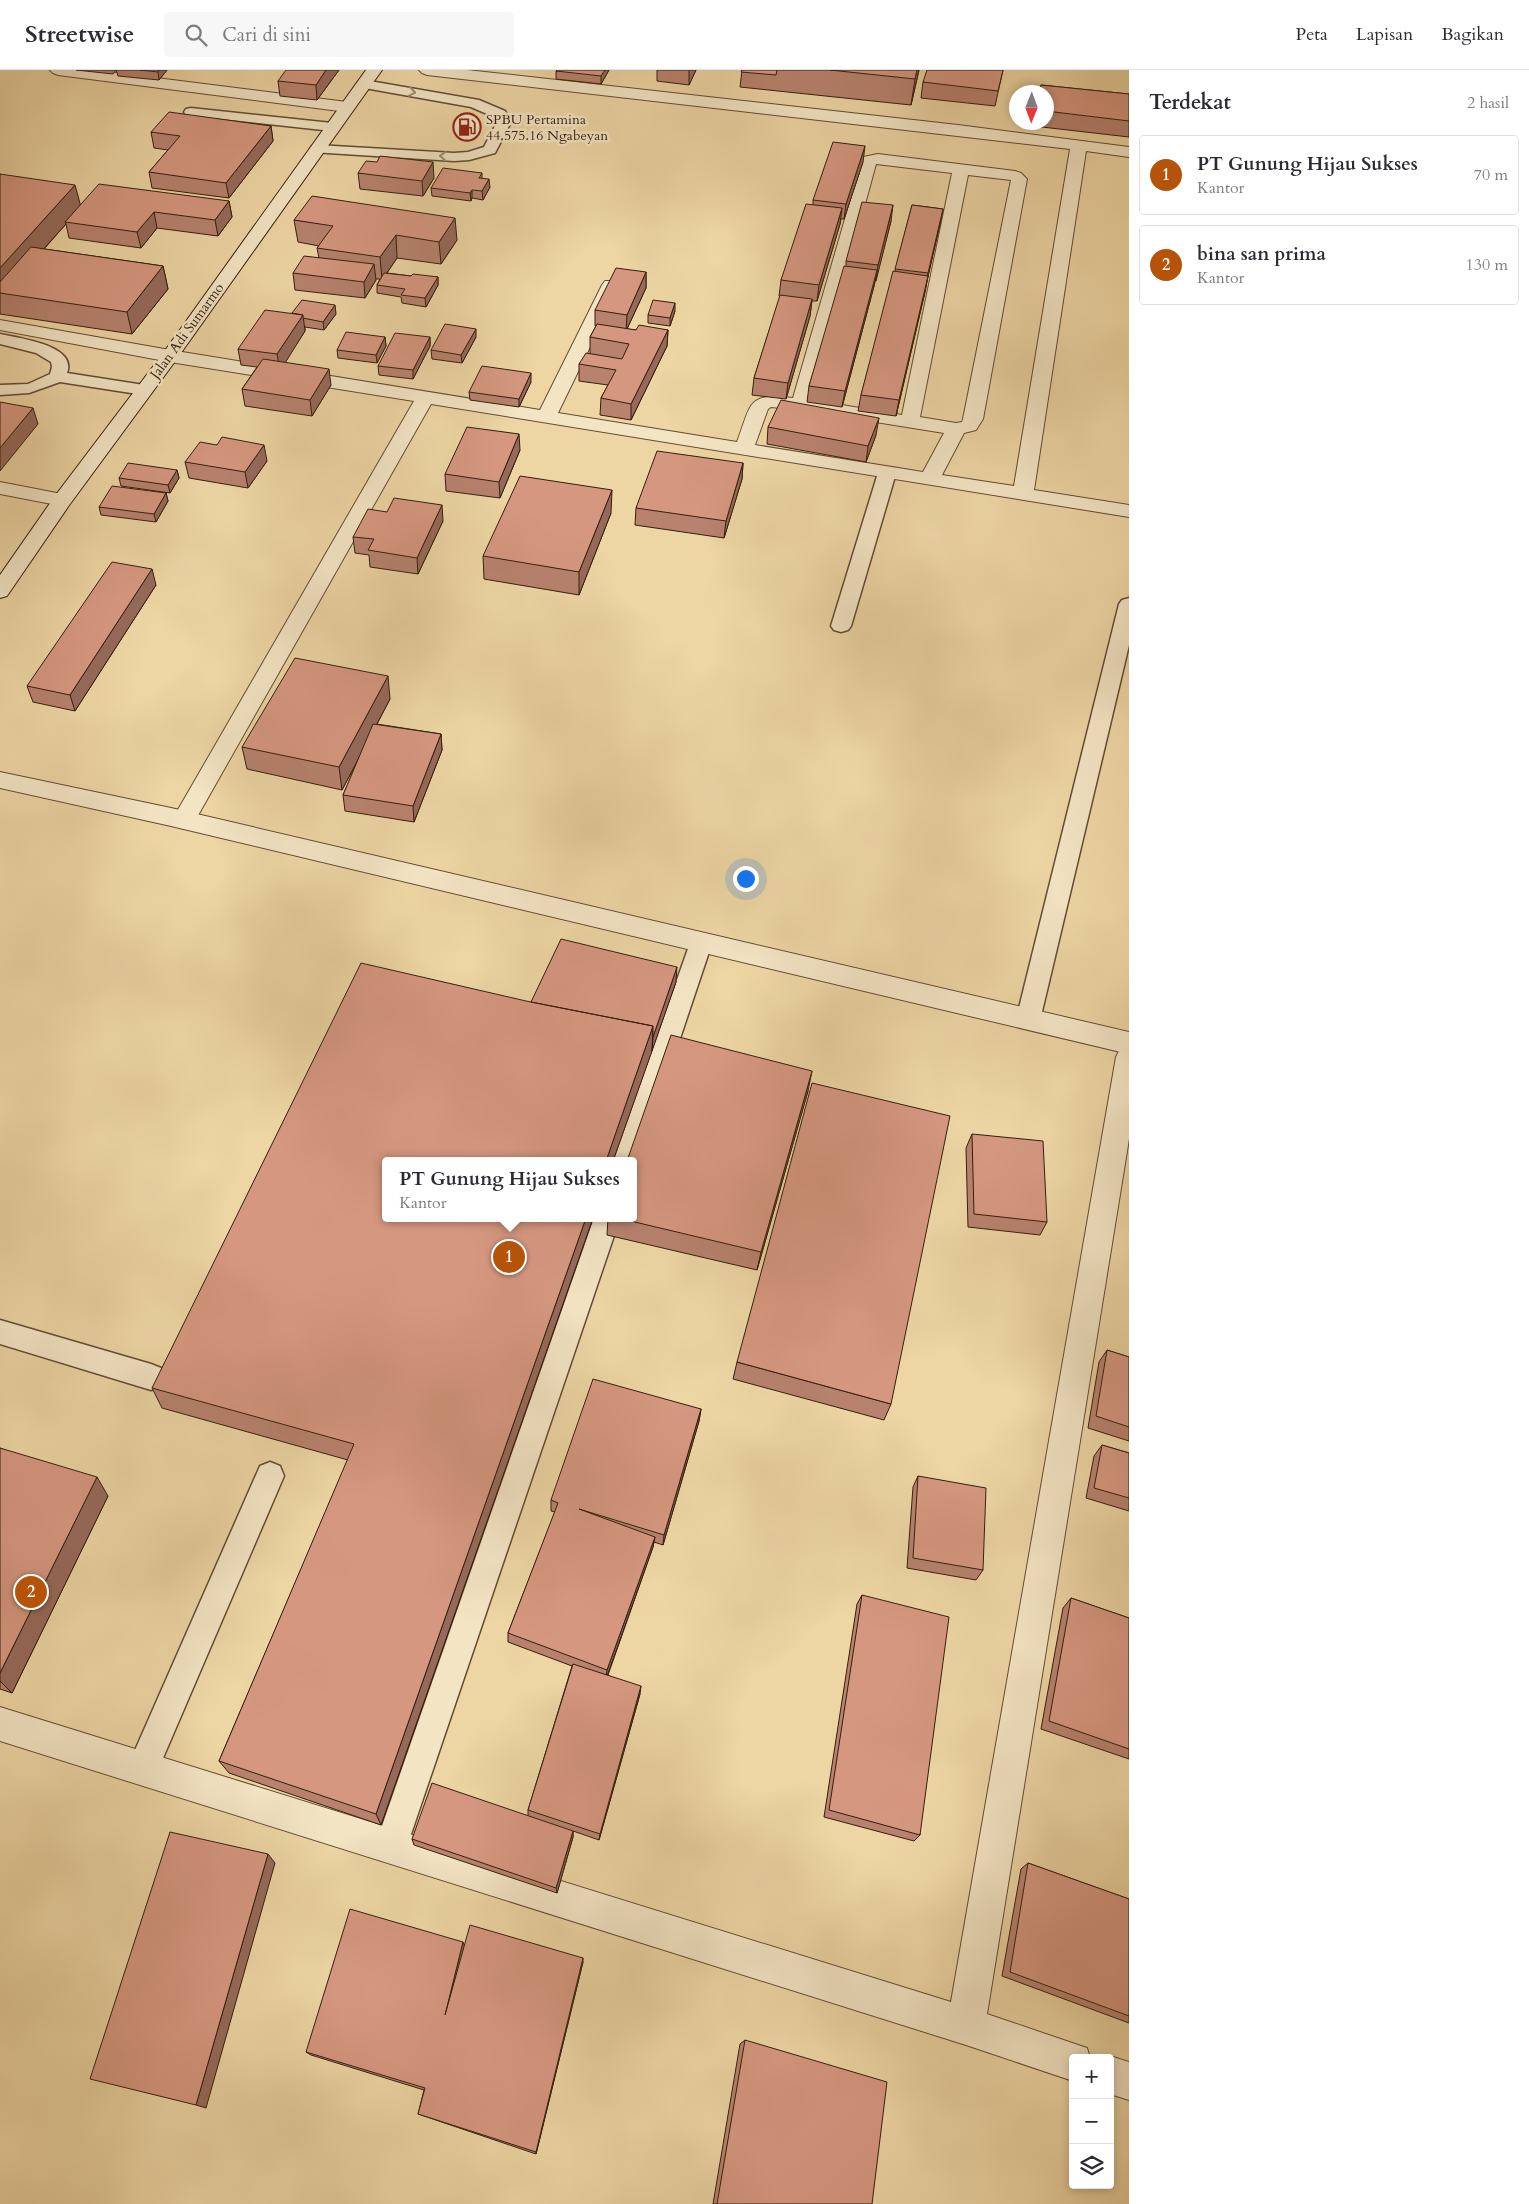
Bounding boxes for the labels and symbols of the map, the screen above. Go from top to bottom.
north arrow [1009,85,1054,130]
one-way arrow [407,87,416,97]
place label: SPBU Pertamina 44.575.16 Ngabeyan [486,110,608,145]
fuel station icon: SPBU Pertamina 44.575.16 Ngabeyan [452,112,482,142]
one-way arrow [438,151,446,162]
street label: Jalan Adi Sumarmo [145,279,229,384]
your location [733,866,759,892]
pin: 1 [493,1238,525,1276]
pin: 2 [15,1573,47,1611]

